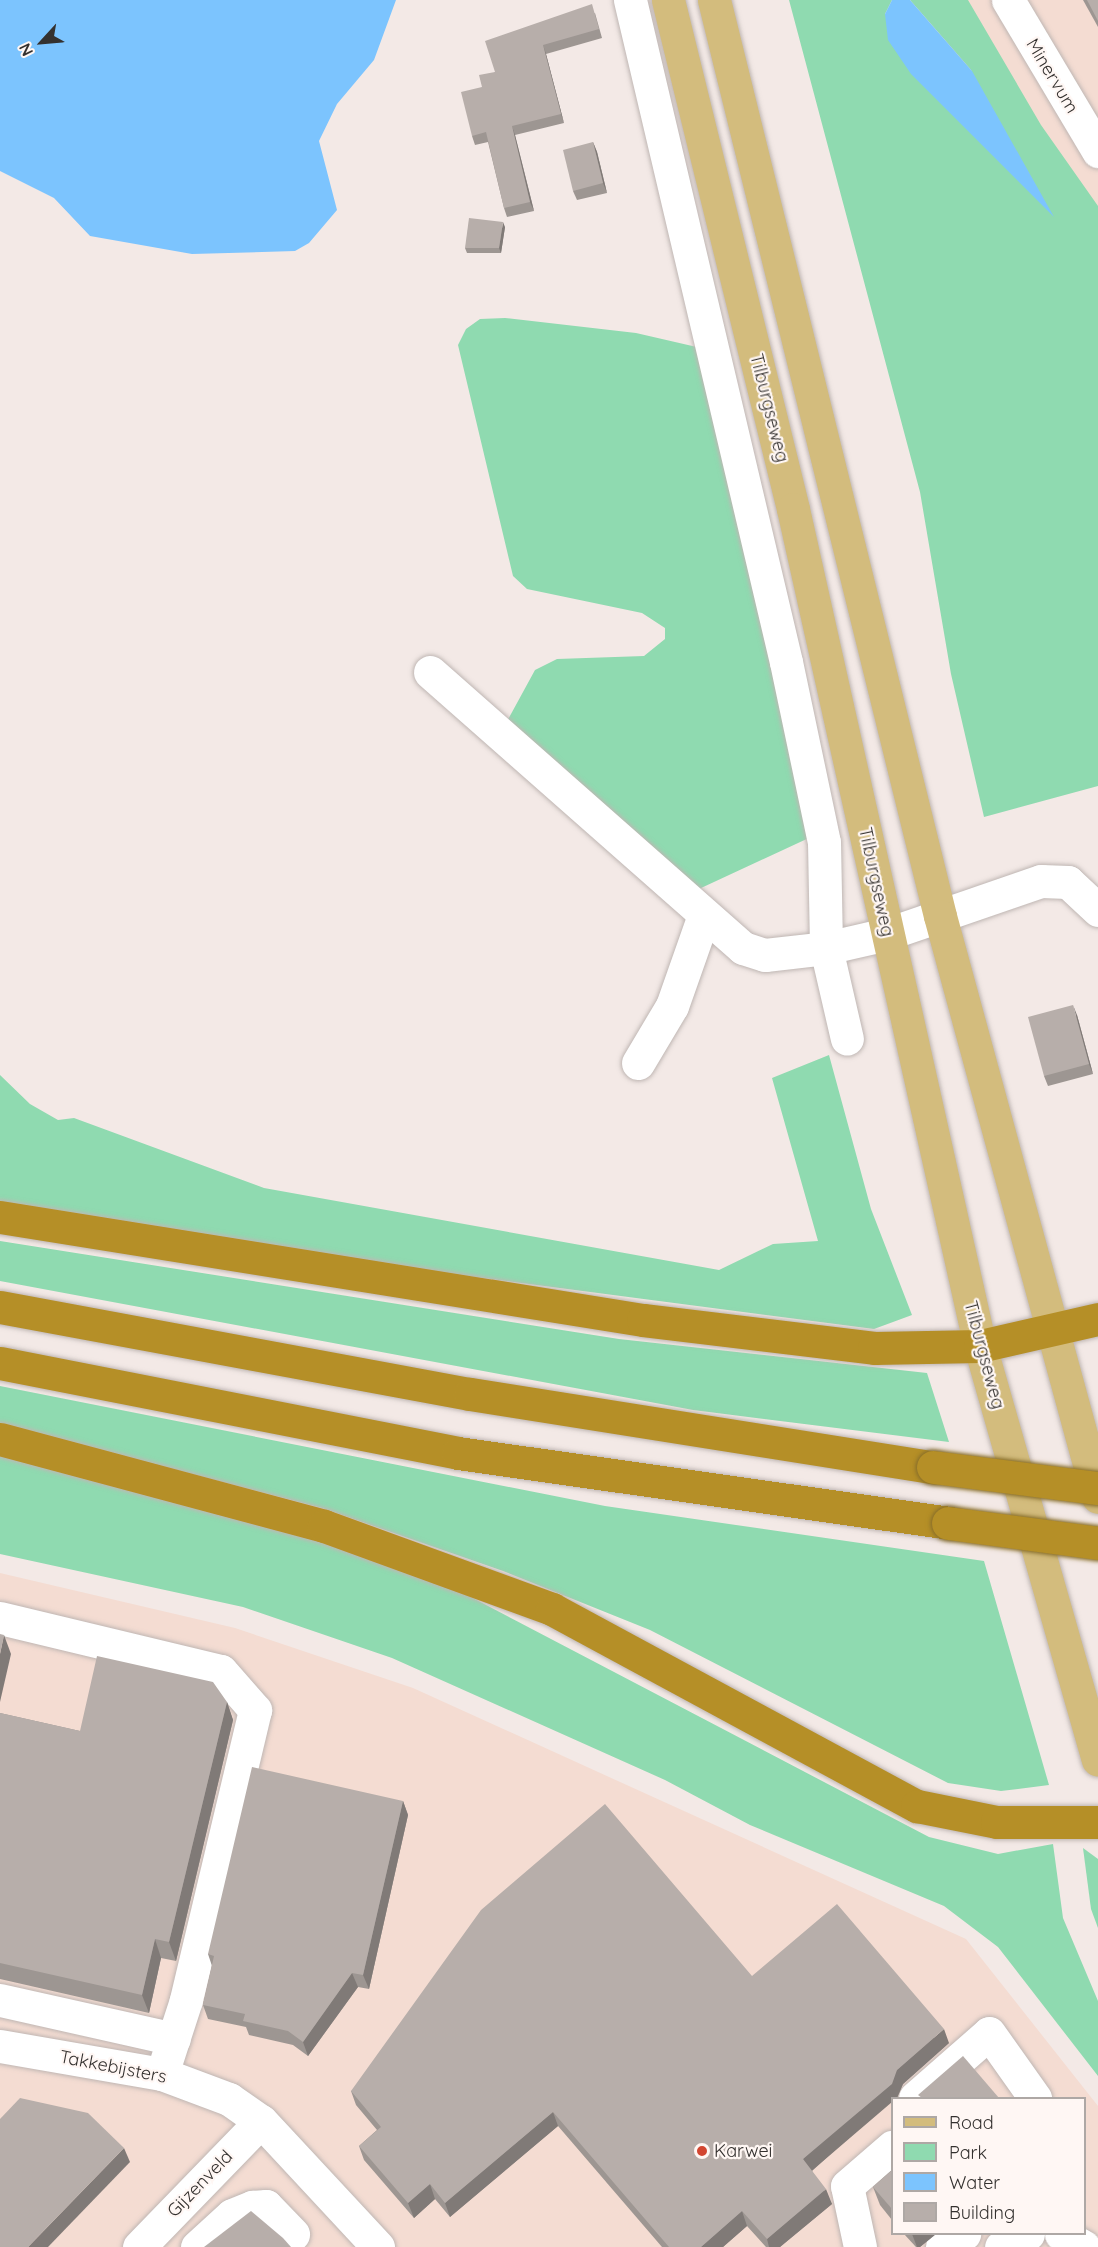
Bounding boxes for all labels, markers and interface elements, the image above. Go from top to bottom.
north arrow [12,12,72,72]
street label: Minervum [1021,35,1083,117]
text: N [14,40,37,60]
street label: Tilburgseweg [745,351,793,465]
street label: Tilburgseweg [854,825,898,939]
street label: Tilburgseweg [959,1299,1009,1411]
street label: Takkebijsters [58,2046,168,2088]
legend [891,2097,1086,2235]
text: Road [949,2111,994,2134]
place label: Karwei [714,2140,772,2162]
text: Park [949,2141,987,2164]
marker: Karwei [695,2144,709,2158]
street label: Gijzenveld [163,2146,237,2222]
text: Water [949,2171,1000,2194]
text: Building [949,2201,1015,2224]

